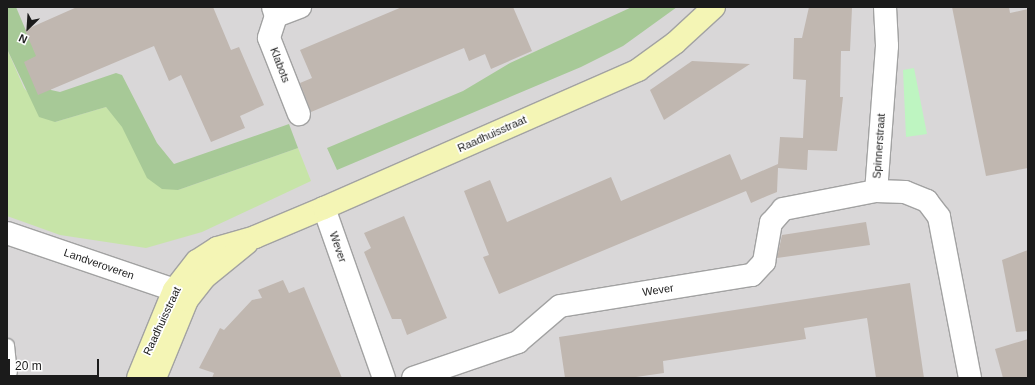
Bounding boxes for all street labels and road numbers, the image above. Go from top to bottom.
street label: Klabots [267,46,293,84]
street label: Raadhuisstraat [456,113,528,155]
street label: Spinnerstraat [870,113,888,179]
street label: Wever [327,230,349,264]
street label: Landveroveren [62,246,136,282]
street label: Wever [641,281,675,299]
street label: Raadhuisstraat [140,285,184,357]

